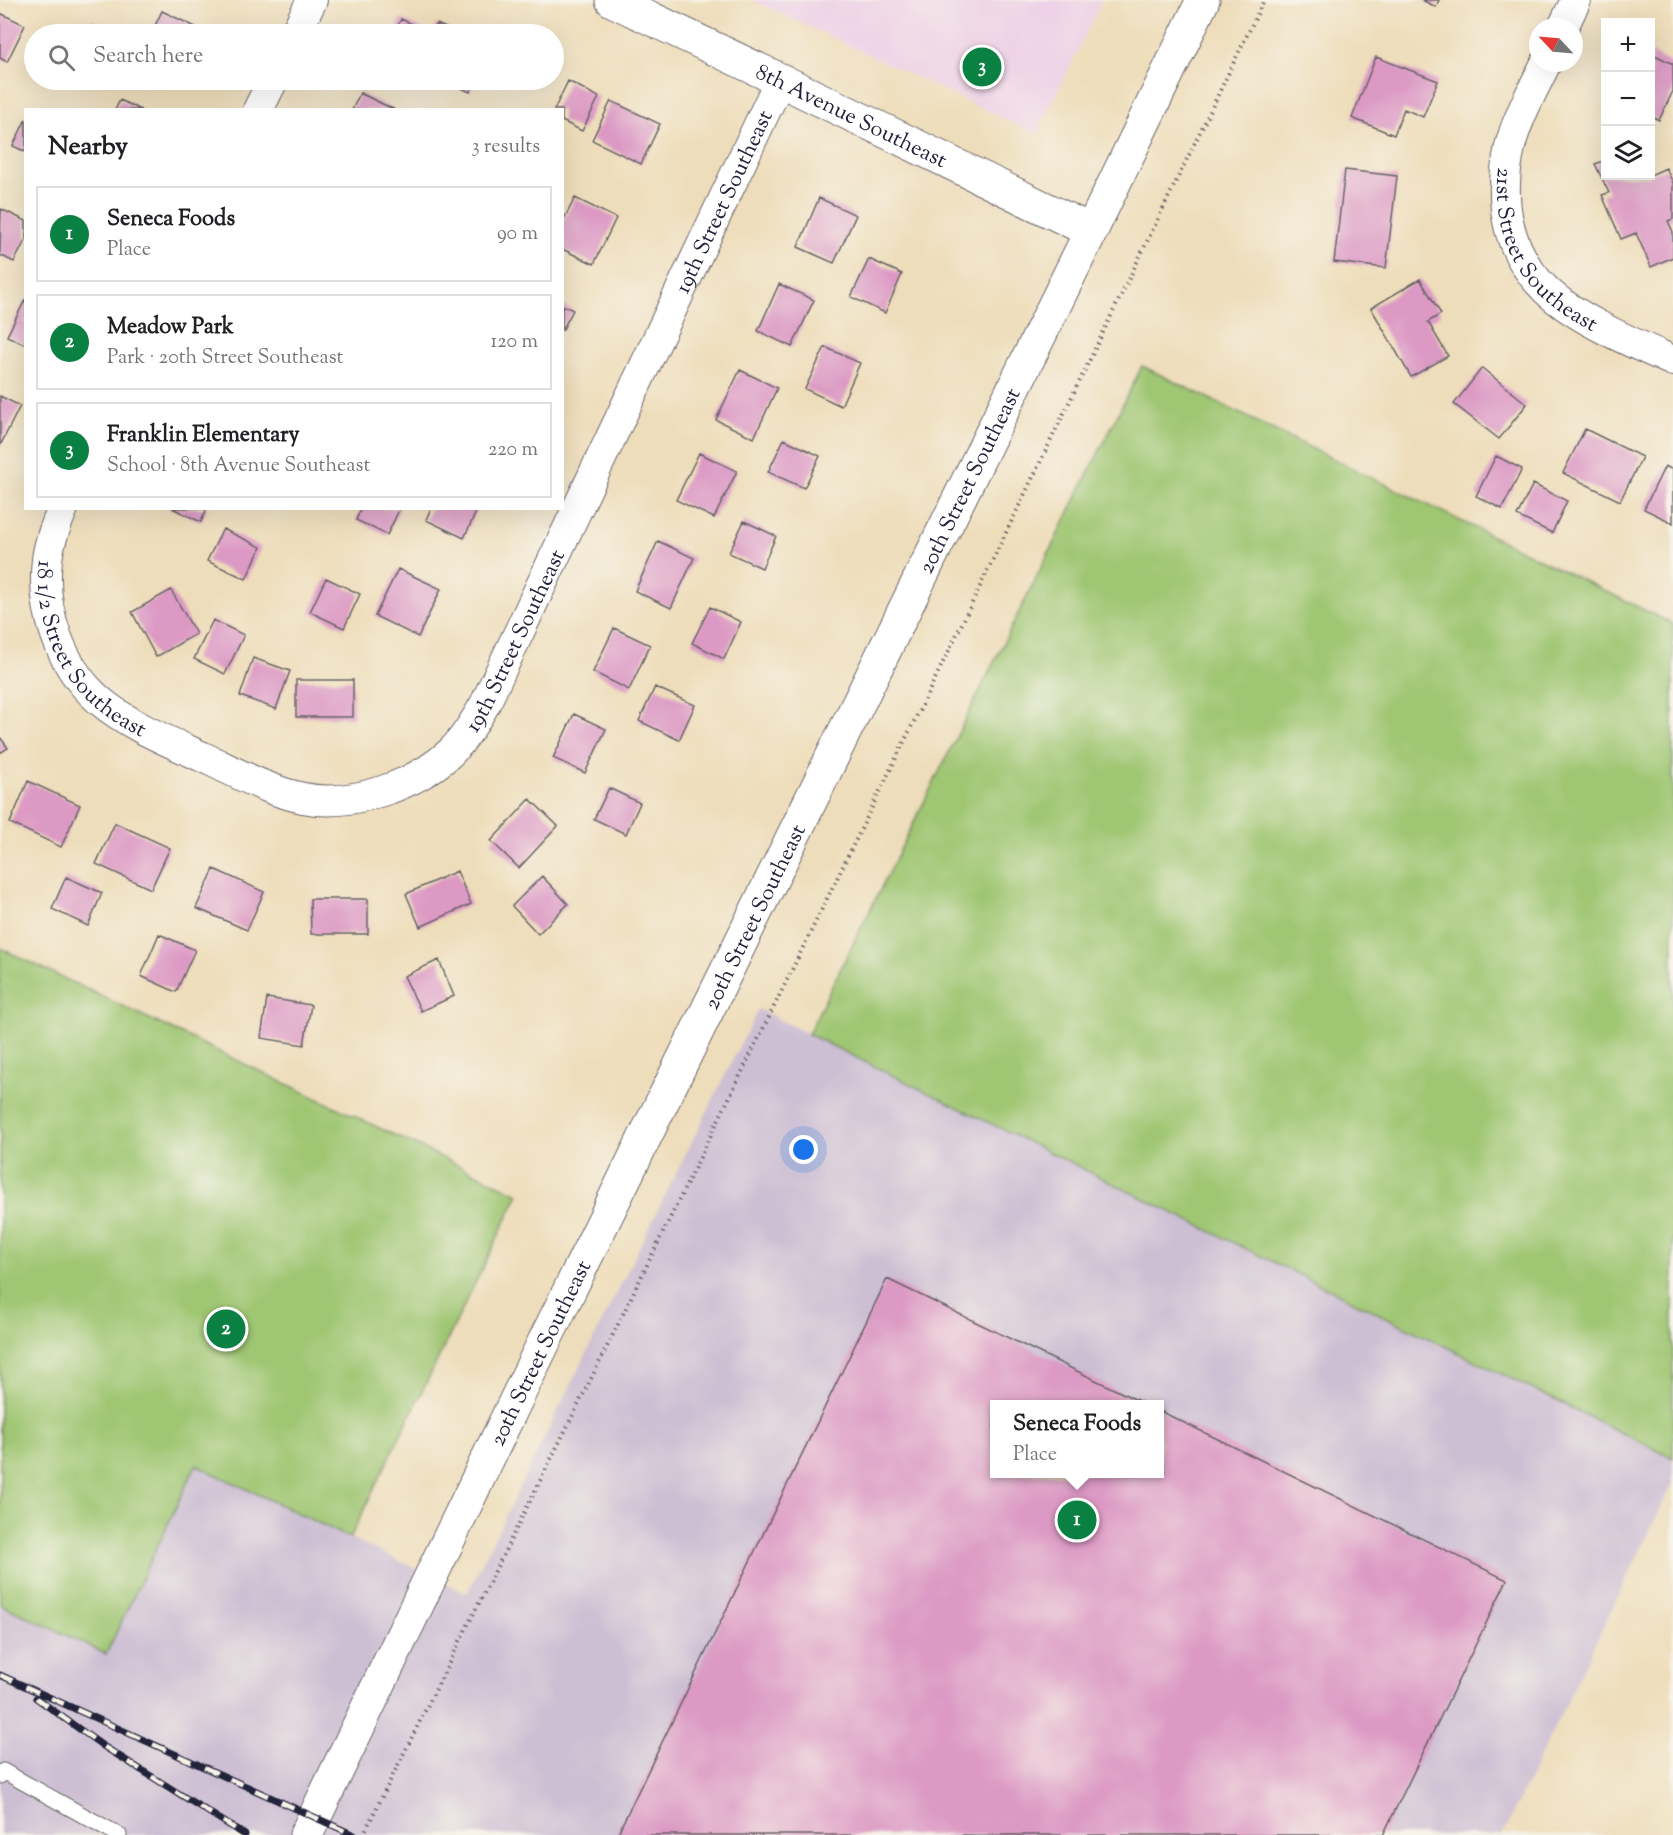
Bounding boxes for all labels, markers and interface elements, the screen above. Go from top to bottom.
north arrow [1529,18,1583,72]
map controls [1601,18,1655,180]
button: + [1601,18,1655,72]
search box [24,24,564,90]
icon: search [45,41,78,74]
text: Search here [93,41,203,73]
pin: 3 [962,44,1002,90]
street label: 8th Avenue Southeast [750,58,952,178]
button: − [1601,72,1655,126]
street label: 19th Street Southeast [668,105,783,299]
button: layers [1601,126,1655,180]
text: Nearby [48,129,128,166]
text: 3 results [471,133,540,162]
street label: 21st Street Southeast [1486,166,1603,342]
text: Seneca Foods [107,204,235,236]
text: 1 [66,220,73,249]
text: 90 m [497,220,538,249]
text: Place [107,236,151,265]
text: Meadow Park [107,312,234,344]
text: 2 [65,328,74,357]
text: 120 m [490,328,538,357]
text: Park · 20th Street Southeast [107,344,343,373]
street label: 20th Street Southeast [912,383,1030,580]
text: Franklin Elementary [107,420,299,452]
text: 3 [65,436,74,465]
text: 220 m [488,436,538,465]
text: School · 8th Avenue Southeast [107,452,370,481]
street label: 19th Street Southeast [459,544,575,739]
street label: 18 1/2 Street Southeast [27,559,152,747]
street label: 20th Street Southeast [697,819,816,1016]
your location [789,1135,818,1164]
street label: 20th Street Southeast [483,1255,601,1452]
pin: 2 [206,1306,246,1352]
popup [990,1400,1164,1478]
text: Seneca Foods [1013,1409,1141,1441]
text: Place [1013,1441,1057,1470]
pin: 1 [1058,1498,1096,1543]

